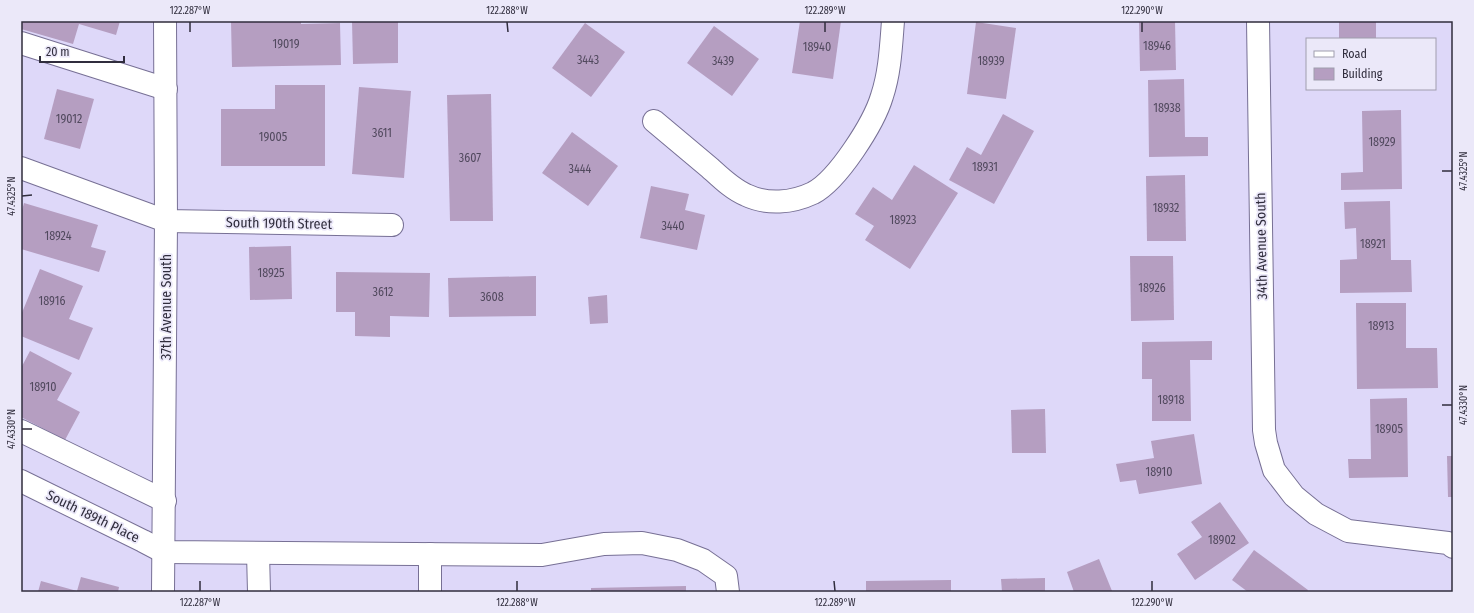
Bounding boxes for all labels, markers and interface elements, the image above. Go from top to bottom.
text: 122.287°W [170,5,211,17]
text: 122.288°W [486,5,528,17]
text: 122.289°W [804,5,846,17]
text: 122.290°W [1121,5,1163,17]
house number: 19019 [273,37,300,51]
scale bar [40,38,124,64]
legend [1306,38,1436,90]
house number: 18946 [1143,39,1171,53]
house number: 18940 [803,40,831,54]
text: 20 m [46,45,70,59]
text: Road [1342,47,1367,61]
house number: 3443 [577,53,599,67]
house number: 3439 [712,54,734,68]
house number: 18939 [977,54,1005,68]
text: Building [1342,67,1383,81]
house number: 18938 [1153,101,1181,115]
house number: 19012 [56,112,82,126]
house number: 3611 [372,126,392,140]
house number: 19005 [259,130,288,144]
house number: 18929 [1368,135,1396,149]
house number: 3607 [459,151,481,165]
text: 47.4325°N [1458,151,1470,191]
house number: 18931 [972,160,998,174]
house number: 3444 [569,162,592,176]
text: 47.4325°N [6,176,18,216]
street label: 34th Avenue South [1252,192,1271,300]
house number: 18932 [1153,201,1179,215]
house number: 18923 [890,213,916,227]
street label: South 190th Street [226,214,333,233]
house number: 3440 [661,219,685,233]
house number: 18924 [44,229,72,243]
house number: 18921 [1360,237,1386,251]
street label: 37th Avenue South [158,254,175,360]
house number: 18925 [258,266,285,280]
house number: 18926 [1138,281,1166,295]
house number: 3612 [373,285,393,299]
house number: 3608 [480,290,504,304]
house number: 18916 [39,294,65,308]
house number: 18913 [1368,319,1394,333]
house number: 18910 [29,380,57,394]
text: 47.4330°N [1458,385,1470,425]
house number: 18918 [1158,393,1184,407]
text: 47.4330°N [6,409,18,449]
house number: 18905 [1375,422,1404,436]
house number: 18910 [1145,465,1173,479]
street label: South 189th Place [43,487,142,546]
house number: 18902 [1208,533,1236,547]
text: 122.287°W [180,597,221,609]
text: 122.288°W [496,597,538,609]
text: 122.289°W [814,597,856,609]
text: 122.290°W [1131,597,1173,609]

